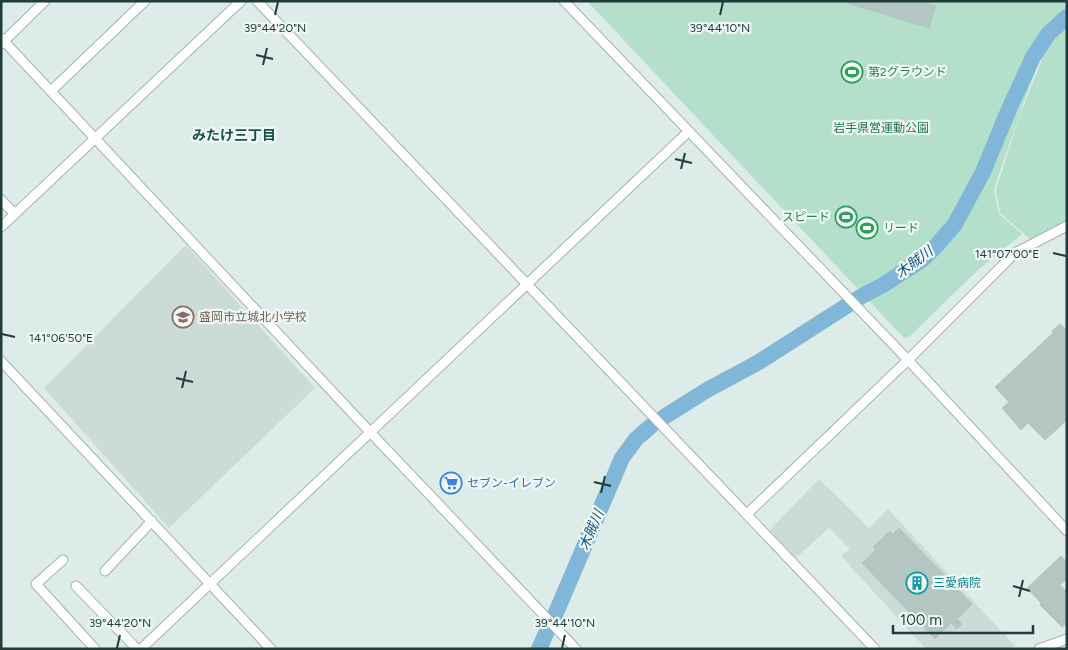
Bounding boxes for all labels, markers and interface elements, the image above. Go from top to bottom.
text: 39°44'20"N [244,21,306,35]
text: 39°44'10"N [690,21,750,35]
sports icon: 第2グラウンド [840,60,864,84]
place label: 第2グラウンド [868,65,947,79]
park label: 岩手県営運動公園 [833,121,929,135]
district label: みたけ三丁目 [192,127,276,144]
sports icon: スピード [834,205,858,229]
place label: スピード [782,210,830,224]
sports icon: リード [855,216,879,240]
place label: リード [883,221,919,235]
water label: 木賊川 [892,242,938,282]
text: 141°07'00"E [975,247,1039,261]
school or university icon: 盛岡市立城北小学校 [171,305,195,329]
place label: 盛岡市立城北小学校 [199,310,307,324]
text: 141°06'50"E [29,331,93,345]
supermarket icon: セブン-イレブン [439,471,463,495]
place label: セブン-イレブン [467,476,556,490]
water label: 木賊川 [575,506,608,553]
building icon: 三愛病院 [905,571,929,595]
place label: 三愛病院 [933,576,981,590]
scale bar [893,602,1033,634]
text: 100 m [900,611,942,629]
text: 39°44'20"N [89,616,151,630]
text: 39°44'10"N [535,616,595,630]

